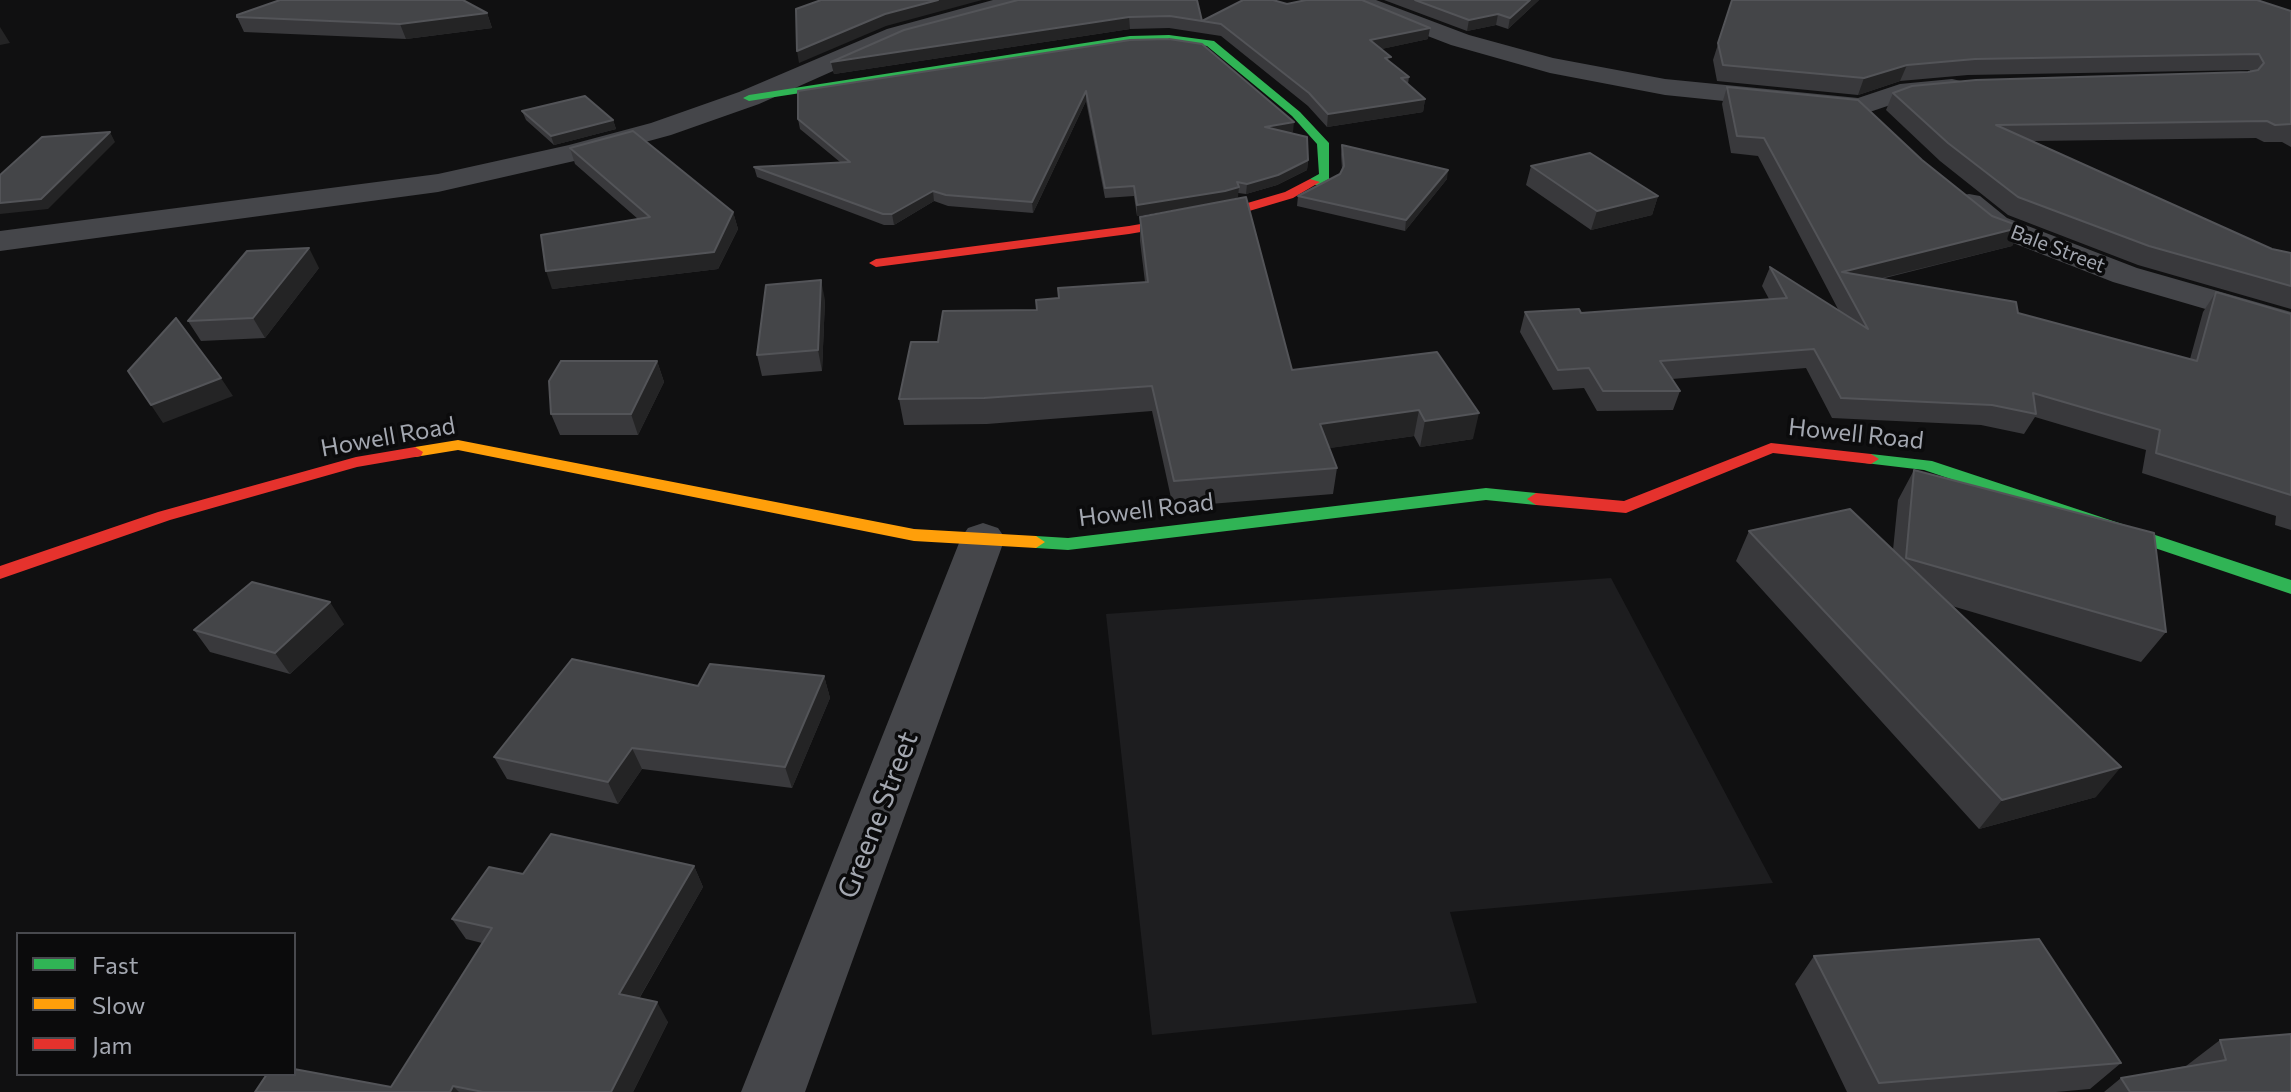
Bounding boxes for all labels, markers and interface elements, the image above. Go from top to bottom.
street label: Bale Street [2007,220,2109,278]
street label: Howell Road [318,411,458,463]
street label: Howell Road [1787,413,1925,455]
street label: Howell Road [1077,487,1215,533]
street label: Greene Street [831,727,925,903]
legend [16,932,296,1076]
text: Fast [92,950,139,979]
text: Slow [92,990,145,1019]
text: Jam [92,1030,132,1059]

